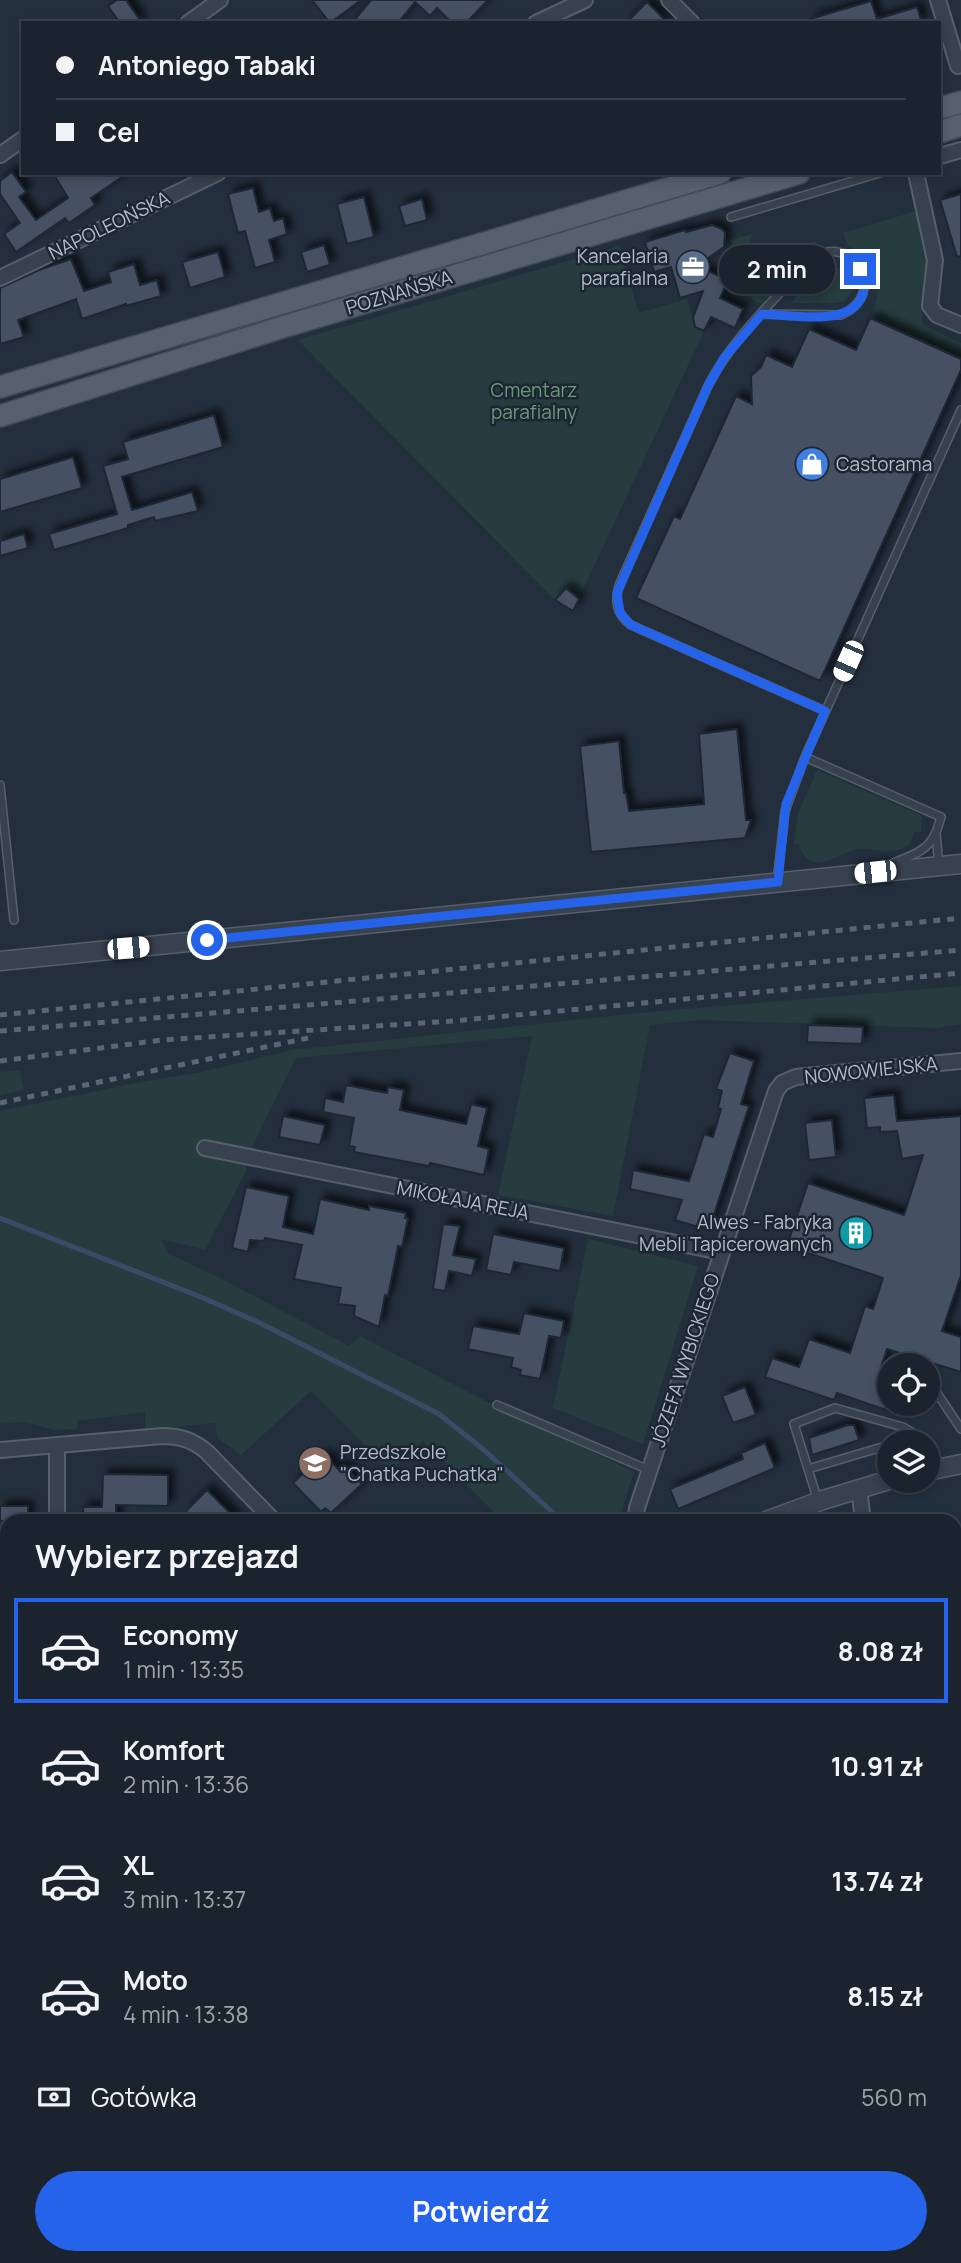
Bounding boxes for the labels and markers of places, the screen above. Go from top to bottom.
place label: Kancelaria parafialna [577,243,668,291]
office icon: Kancelaria parafialna [674,248,712,286]
shop icon: Castorama [793,445,831,483]
place label: Castorama [836,451,932,477]
place label: Alwes - Fabryka Mebli Tapicerowanych [639,1209,832,1257]
building icon: Alwes - Fabryka Mebli Tapicerowanych [837,1214,875,1252]
place label: Przedszkole "Chatka Puchatka" [340,1439,504,1487]
school or university icon: Przedszkole "Chatka Puchatka" [296,1444,334,1482]

